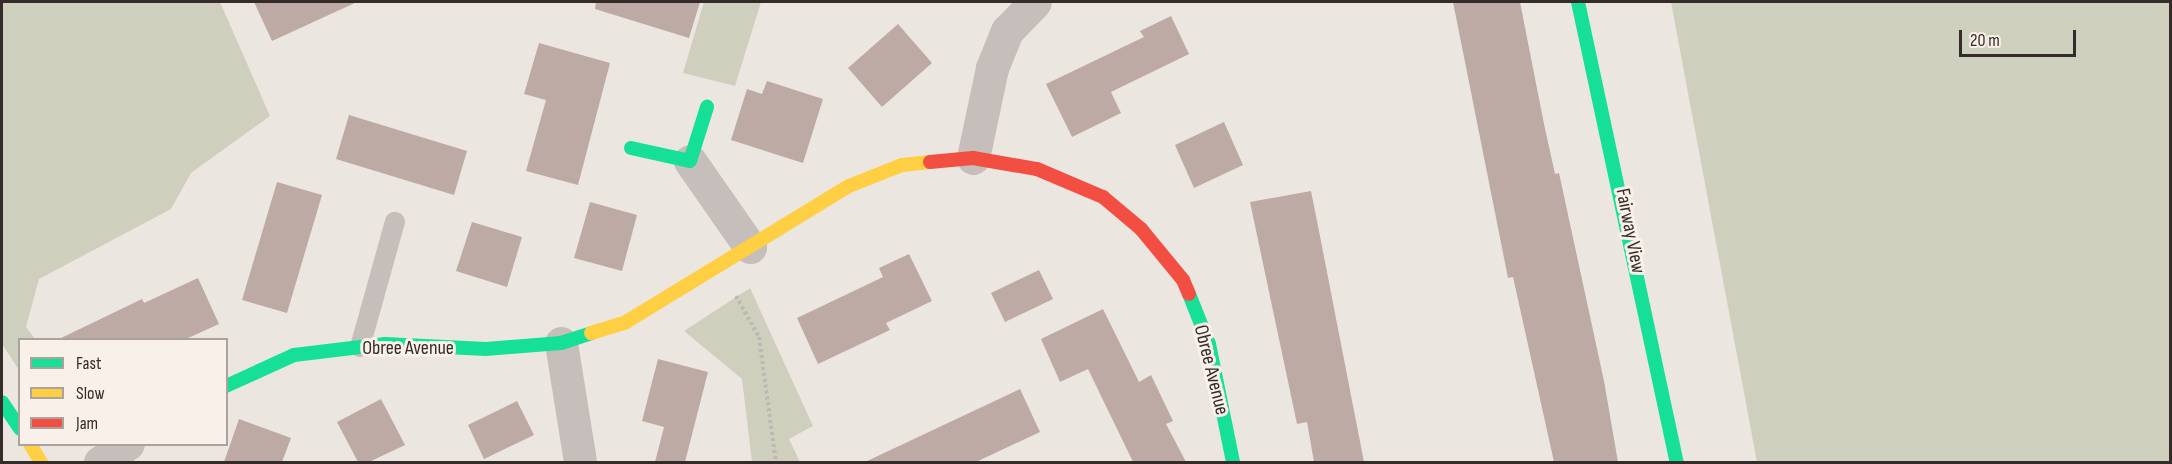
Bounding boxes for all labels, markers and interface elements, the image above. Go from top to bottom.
scale bar [1962,18,2079,56]
text: 20 m [1970,30,2000,51]
street label: Fairway View [1610,186,1650,276]
street label: Obree Avenue [1188,323,1234,417]
street label: Obree Avenue [362,336,454,360]
legend [18,338,228,446]
text: Fast [76,353,101,374]
text: Slow [76,383,105,404]
text: Jam [76,413,98,434]

